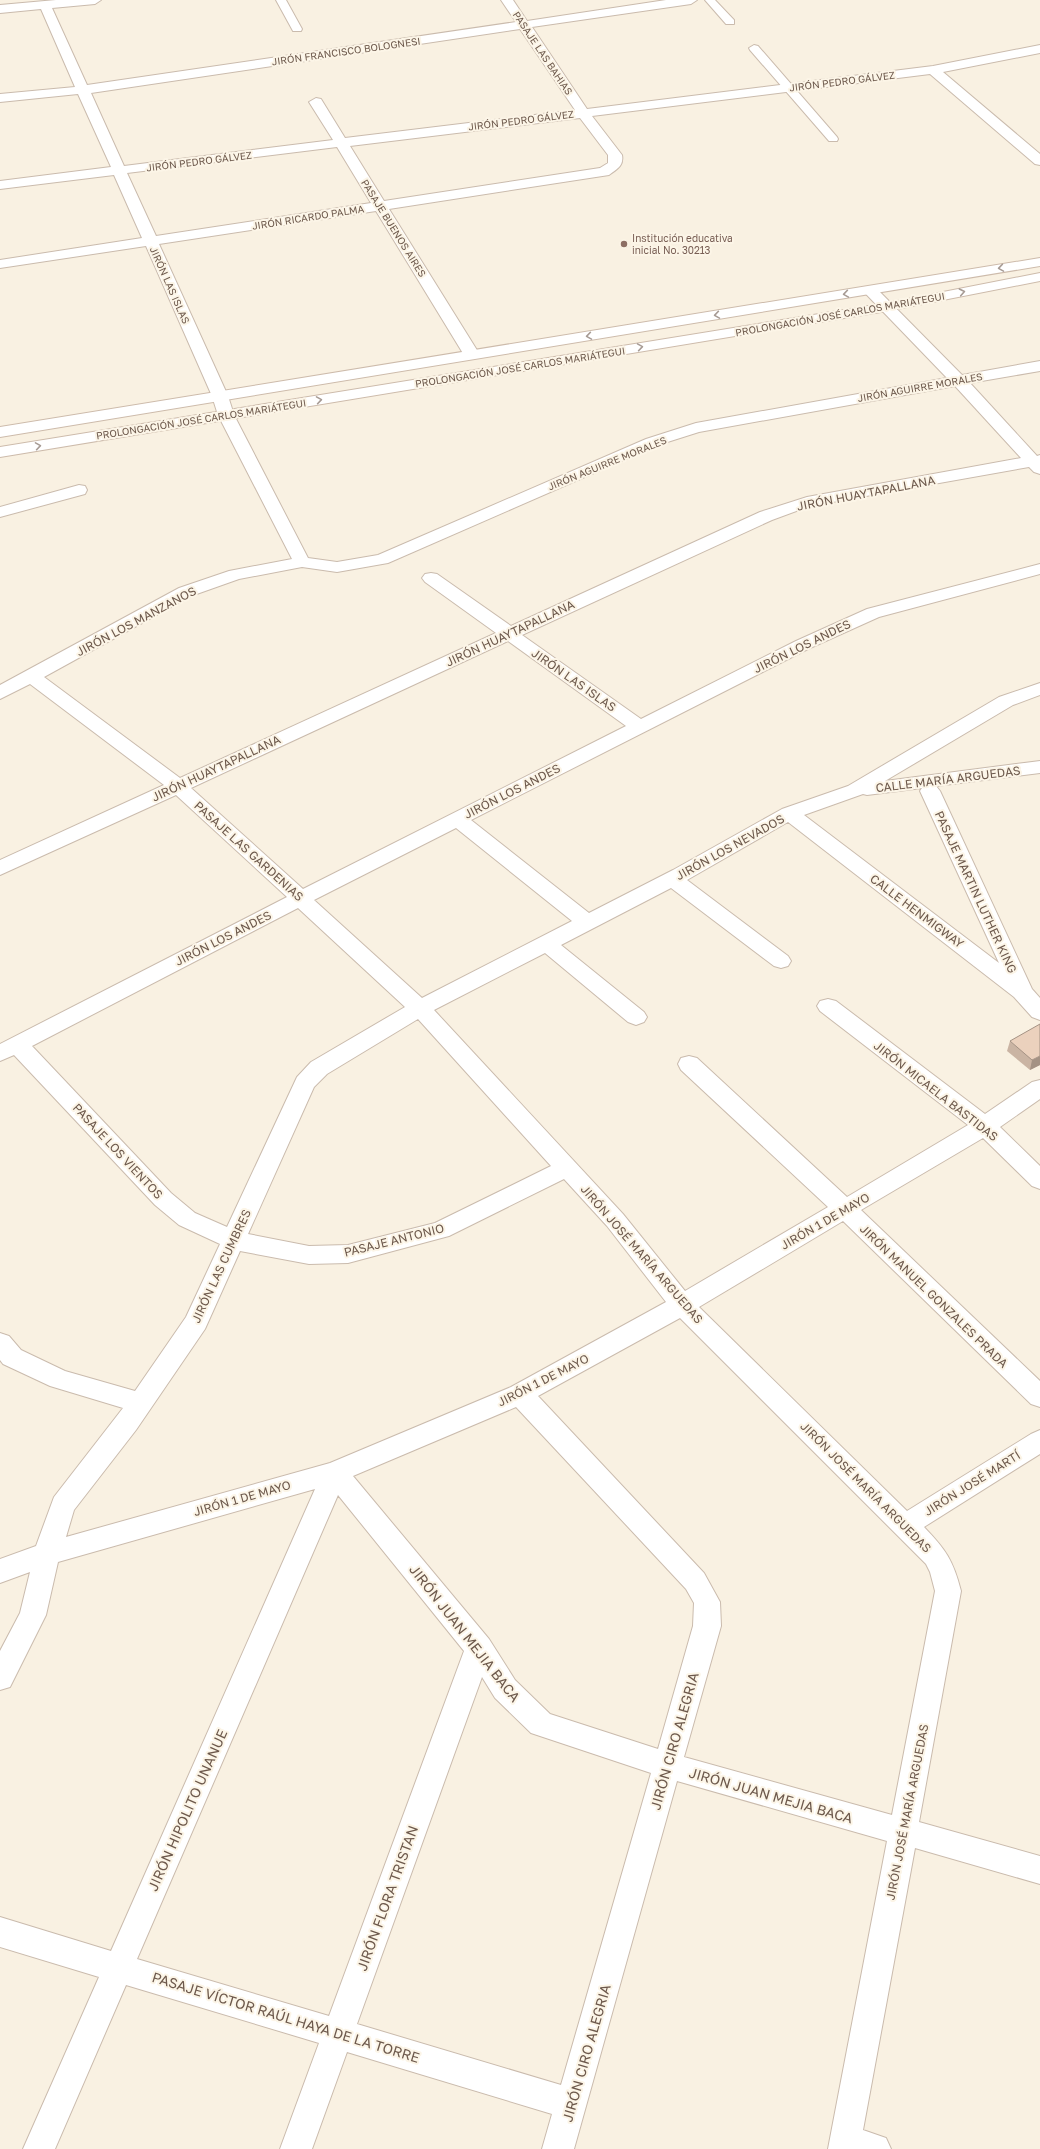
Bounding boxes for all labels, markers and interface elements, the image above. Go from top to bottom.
street label: PASAJE LAS BAHIAS [511,9,575,97]
street label: JIRÓN FRANCISCO BOLOGNESI [271,35,421,67]
street label: JIRÓN PEDRO GÁLVEZ [788,69,896,93]
street label: JIRÓN PEDRO GÁLVEZ [467,108,575,132]
street label: JIRÓN PEDRO GÁLVEZ [145,149,253,173]
street label: PASAJE BUENOS AIRES [359,177,429,279]
street label: JIRÓN RICARDO PALMA [251,202,365,232]
place label: Institución educativa inicial No. 30213 [632,232,733,256]
marker: Institución educativa inicial No. 30213 [619,239,629,249]
street label: JIRÓN LAS ISLAS [148,245,192,325]
one-way arrow [998,263,1005,272]
one-way arrow [842,289,849,297]
one-way arrow [959,289,965,297]
street label: PROLONGACIÓN JOSÉ CARLOS MARIÁTEGUI [734,290,946,338]
one-way arrow [714,310,720,318]
one-way arrow [586,331,592,339]
one-way arrow [637,343,644,352]
street label: PROLONGACIÓN JOSÉ CARLOS MARIÁTEGUI [414,344,626,390]
street label: JIRÓN AGUIRRE MORALES [856,370,984,404]
street label: PROLONGACIÓN JOSÉ CARLOS MARIÁTEGUI [95,396,307,442]
one-way arrow [316,396,322,405]
street label: JIRÓN AGUIRRE MORALES [546,434,668,492]
one-way arrow [35,442,42,451]
street label: JIRÓN HUAYTAPALLANA [796,472,936,514]
street label: JIRÓN LOS MANZANOS [73,583,199,659]
street label: JIRÓN HUAYTAPALLANA [443,596,577,670]
street label: JIRÓN LOS ANDES [751,616,853,676]
street label: JIRÓN LAS ISLAS [529,645,619,715]
street label: JIRÓN HUAYTAPALLANA [149,731,283,805]
street label: JIRÓN LOS ANDES [461,760,563,822]
street label: CALLE MARÍA ARGUEDAS [875,763,1022,795]
street label: PASAJE LAS GARDENIAS [191,798,307,904]
street label: PASAJE MARTIN LUTHER KING [932,809,1020,975]
street label: JIRÓN LOS NEVADOS [673,811,787,883]
street label: CALLE HENMIGWAY [867,871,967,951]
street label: JIRÓN LOS ANDES [172,907,274,969]
street label: JIRÓN MICAELA BASTIDAS [871,1038,1001,1144]
street label: PASAJE LOS VIENTOS [70,1100,166,1202]
street label: JIRÓN JOSÉ MARÍA ARGUEDAS [578,1182,707,1327]
street label: JIRÓN 1 DE MAYO [778,1189,872,1253]
street label: JIRÓN LAS CUMBRES [188,1206,254,1325]
street label: PASAJE ANTONIO [342,1220,446,1260]
street label: JIRÓN MANUEL GONZALES PRADA [857,1221,1011,1371]
street label: JIRÓN 1 DE MAYO [495,1350,591,1409]
street label: JIRÓN JOSÉ MARÍA ARGUEDAS [797,1418,935,1556]
street label: JIRÓN JOSÉ MARTÍ [921,1447,1024,1519]
street label: JIRÓN 1 DE MAYO [192,1477,292,1519]
street label: JIRÓN JUAN MEJIA BACA [406,1561,524,1706]
street label: JIRÓN CIRO ALEGRIA [646,1670,702,1812]
street label: JIRÓN JOSÉ MARÍA ARGUEDAS [883,1722,931,1901]
street label: JIRÓN HIPOLITO UNANUE [144,1727,230,1893]
street label: JIRÓN JUAN MEJIA BACA [687,1763,856,1827]
street label: JIRÓN FLORA TRISTAN [353,1823,421,1973]
street label: PASAJE VÍCTOR RAÚL HAYA DE LA TORRE [150,1968,422,2066]
street label: JIRÓN CIRO ALEGRIA [558,1982,614,2124]

